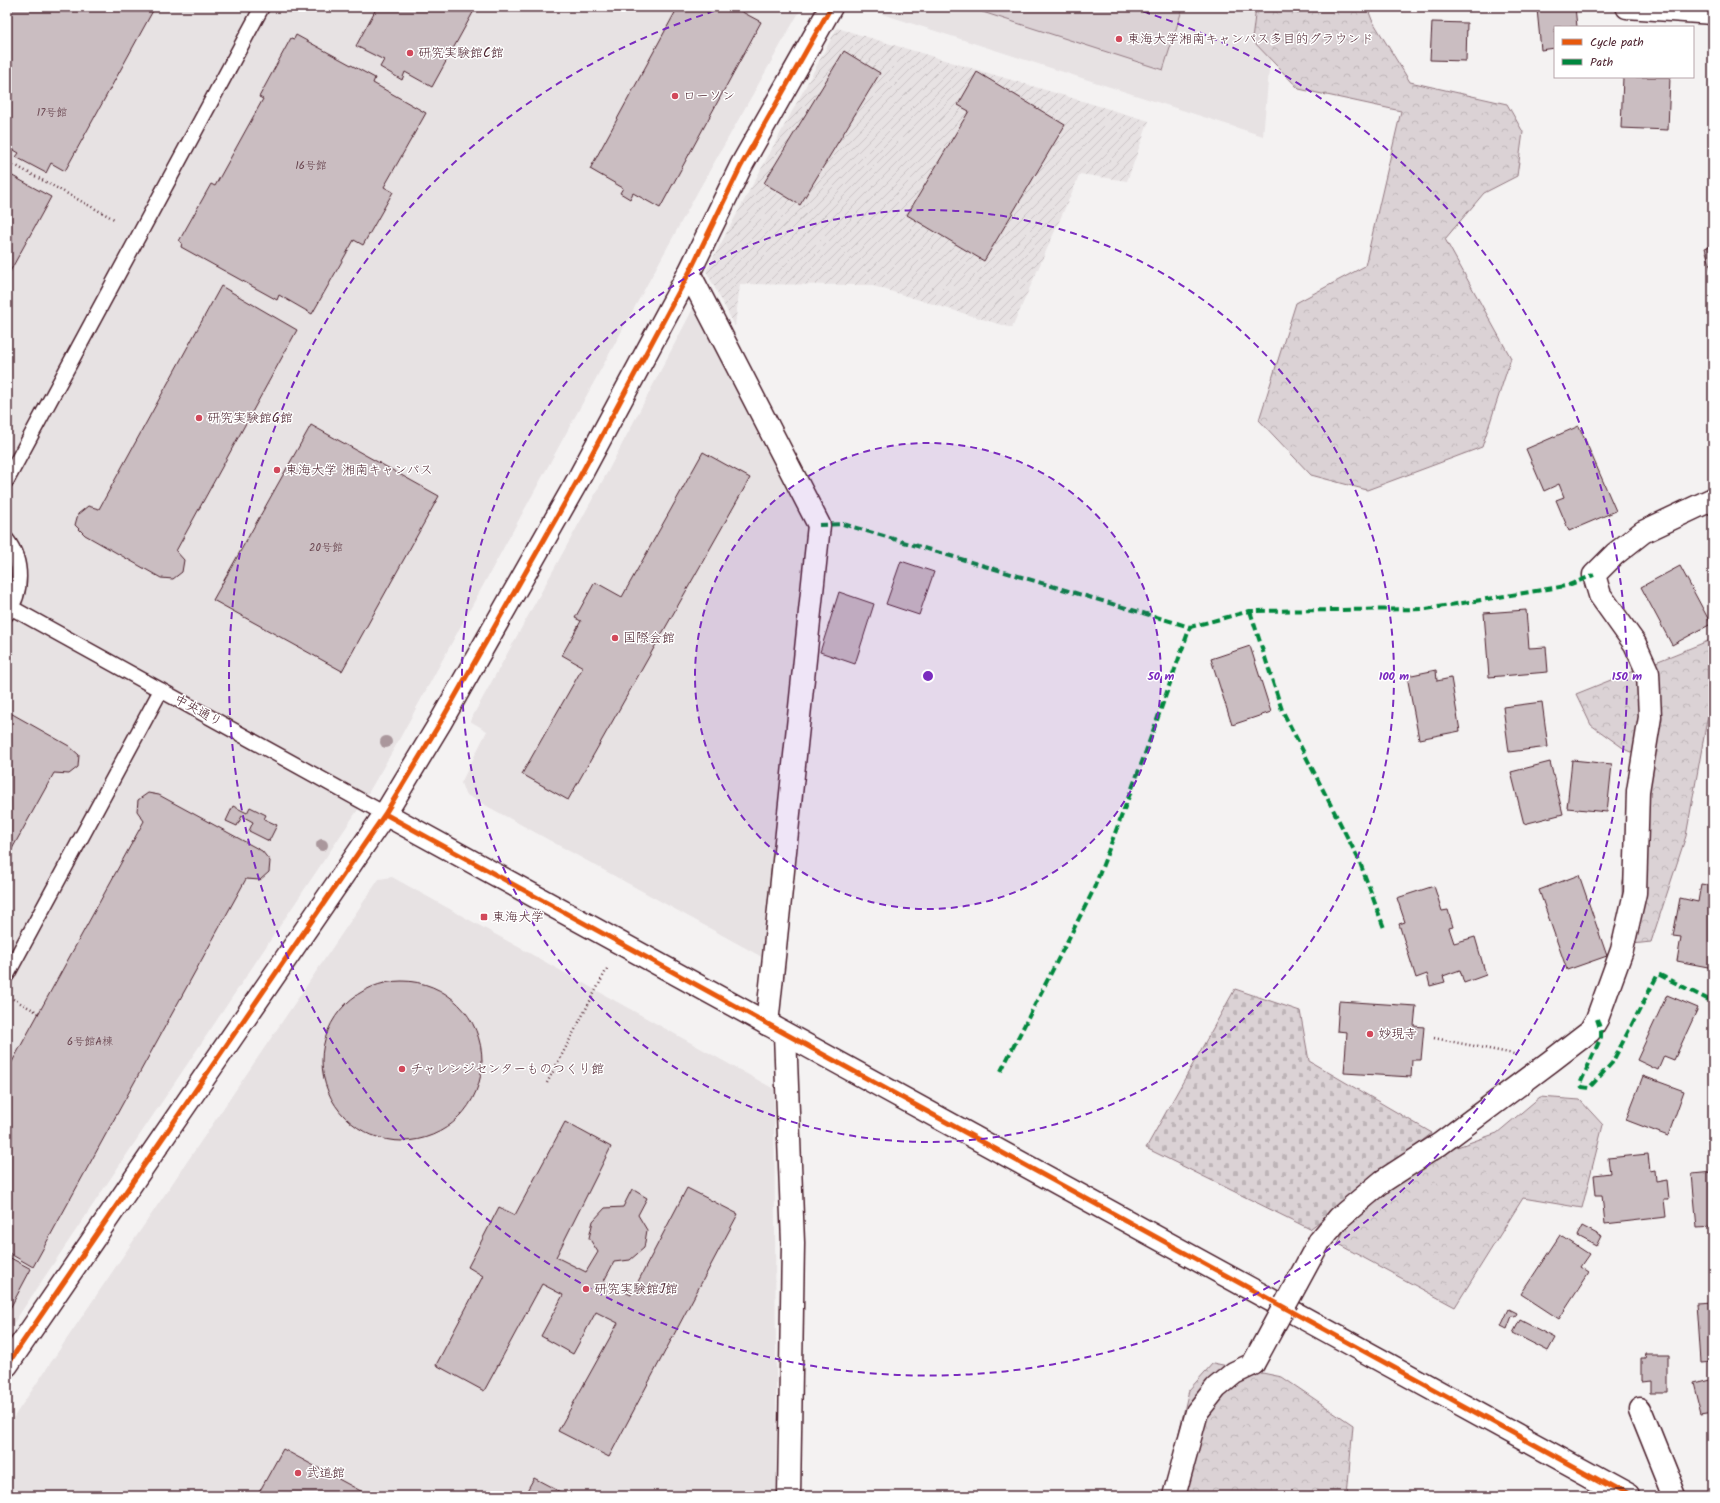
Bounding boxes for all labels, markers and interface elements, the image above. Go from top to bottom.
legend [1554,26,1694,78]
place label: 東海大学湘南キャンパス多目的グラウンド [1127,29,1373,50]
text: Cycle path [1590,33,1644,52]
marker: 東海大学湘南キャンパス多目的グラウンド [1114,34,1124,44]
place label: 研究実験館C館 [418,43,504,64]
marker: 研究実験館C館 [405,48,415,58]
text: Path [1590,53,1613,72]
place label: ローソン [683,86,735,107]
marker: ローソン [670,91,680,101]
house number: 17号館 [37,104,67,122]
house number: 16号館 [295,157,327,175]
place label: 研究実験館G館 [207,408,293,429]
marker: 研究実験館G館 [194,413,204,423]
place label: 東海大学 湘南キャンパス [285,460,433,481]
marker: 東海大学 湘南キャンパス [272,465,282,475]
house number: 20号館 [309,539,343,557]
place label: 国際会館 [623,628,675,649]
marker: 国際会館 [610,633,620,643]
text: 50 m [1147,667,1175,686]
text: 100 m [1379,667,1409,686]
text: 150 m [1612,667,1642,686]
centre of rings [921,669,935,683]
street label: 中央通り [170,689,226,733]
place label: 東海大学 [492,907,544,928]
marker: 東海大学 [479,912,489,922]
place label: 妙現寺 [1378,1024,1417,1045]
marker: 妙現寺 [1365,1029,1375,1039]
house number: 6号館A棟 [67,1033,113,1051]
place label: チャレンジセンターものつくり館 [410,1059,604,1080]
marker: チャレンジセンターものつくり館 [397,1064,407,1074]
place label: 研究実験館J館 [594,1279,678,1300]
marker: 研究実験館J館 [581,1284,591,1294]
place label: 武道館 [306,1463,345,1484]
marker: 武道館 [293,1468,303,1478]

